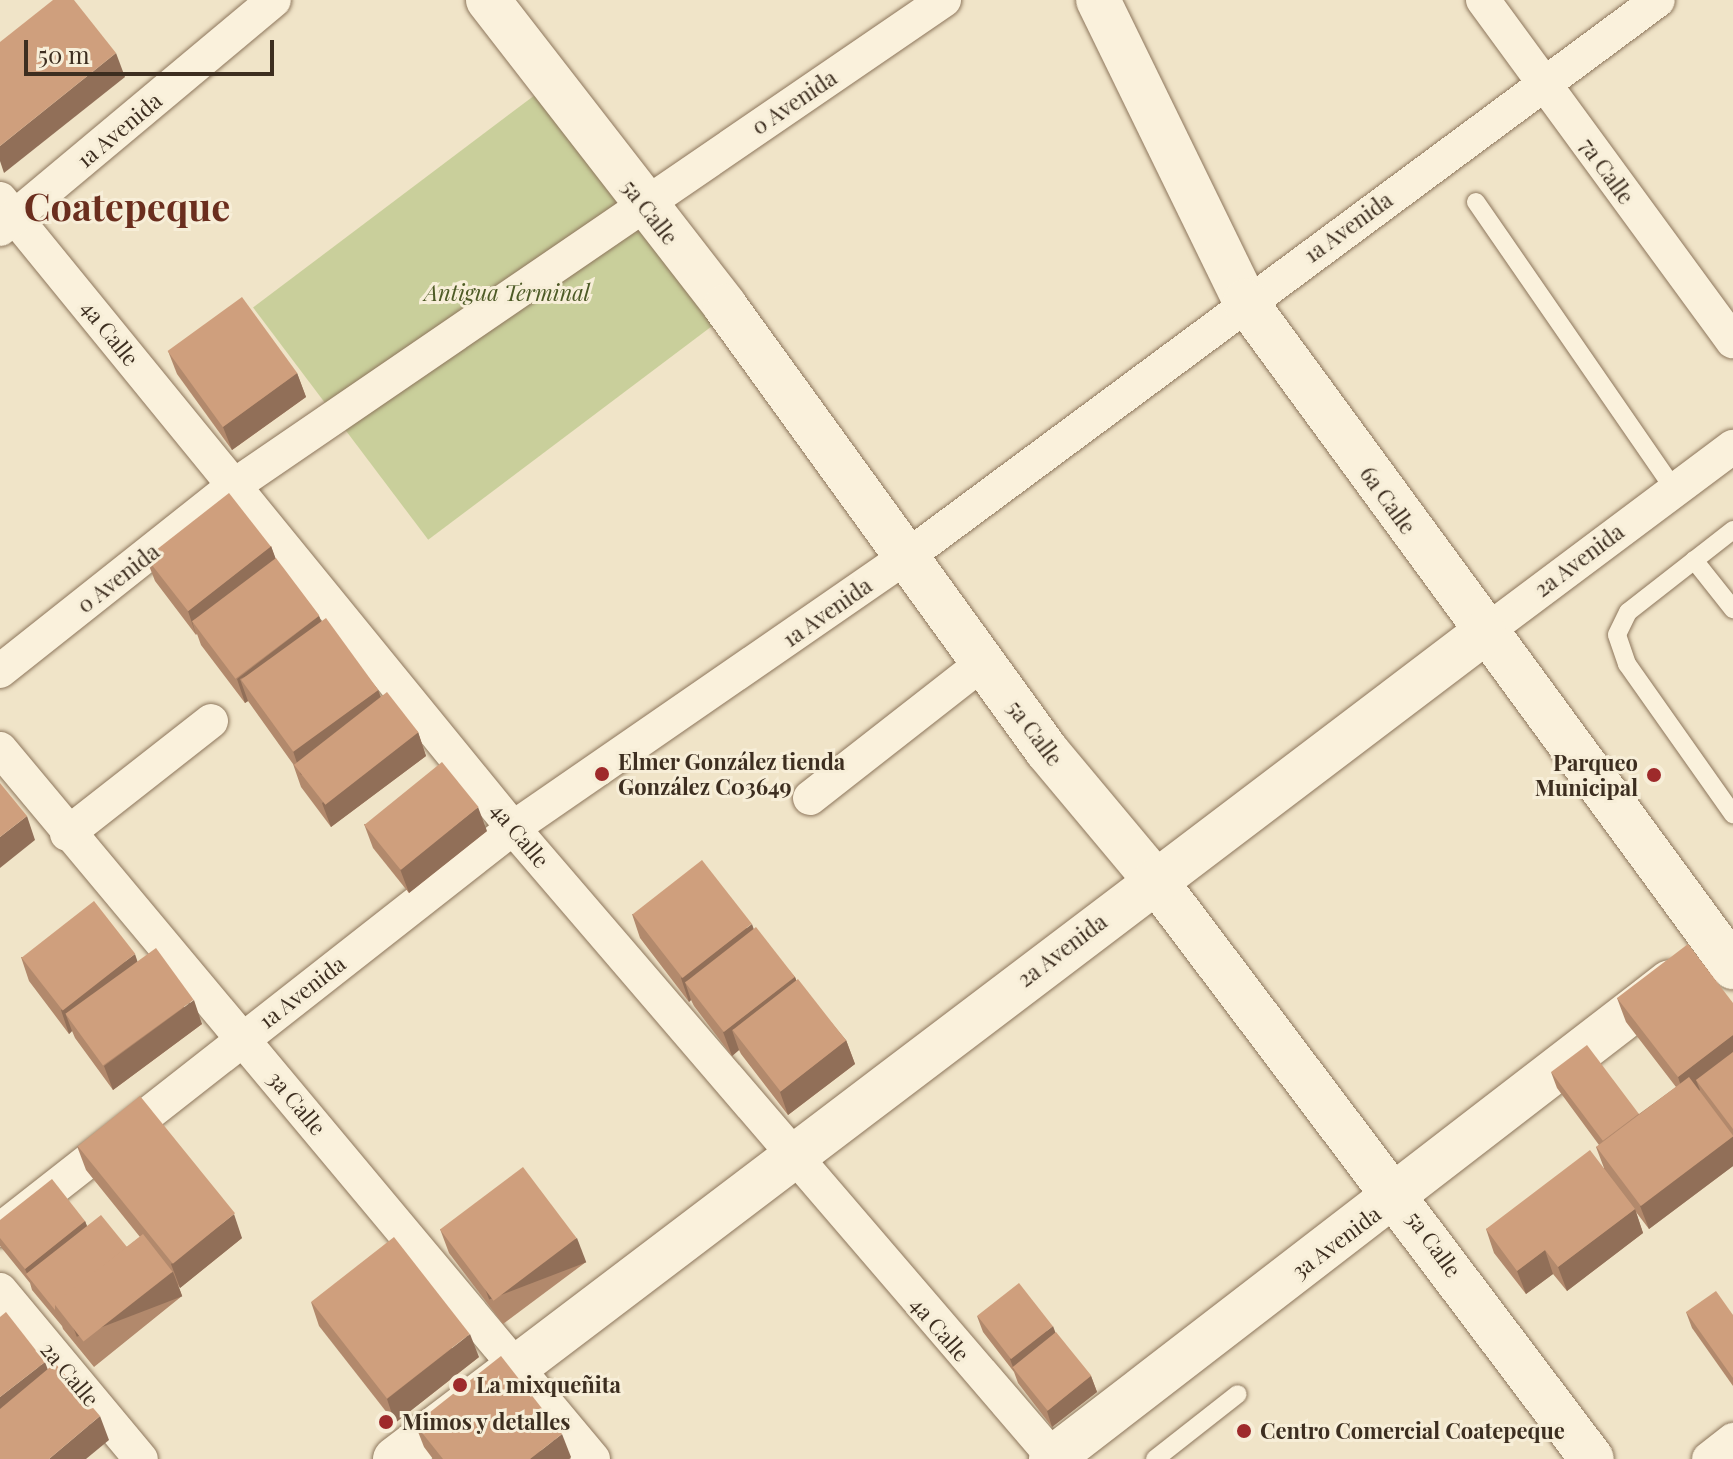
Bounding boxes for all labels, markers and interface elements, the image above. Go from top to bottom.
scale bar [28,24,278,74]
text: 50 m [38,38,90,70]
street label: 0 Avenida [746,64,842,140]
street label: 1a Avenida [71,87,167,173]
street label: 7a Calle [1574,133,1640,209]
street label: 5a Calle [616,174,684,250]
district label: Coatepeque [24,183,230,229]
street label: 1a Avenida [1298,186,1398,268]
park label: Antigua Terminal [424,280,590,306]
street label: 4a Calle [76,295,144,371]
street label: 6a Calle [1355,461,1421,539]
street label: 2a Avenida [1529,518,1629,602]
street label: 0 Avenida [71,538,165,618]
street label: 1a Avenida [777,572,877,652]
street label: 5a Calle [1002,695,1068,771]
place label: Elmer González tienda González C03649 [618,748,846,800]
place label: Parqueo Municipal [1535,749,1638,800]
marker: Elmer González tienda González C03649 [593,765,611,783]
marker: Parqueo Municipal [1645,766,1663,784]
street label: 4a Calle [485,797,555,873]
street label: 2a Avenida [1012,908,1112,992]
street label: 1a Avenida [253,950,351,1034]
street label: 3a Calle [262,1065,332,1141]
street label: 3a Avenida [1286,1200,1386,1284]
street label: 5a Calle [1401,1206,1467,1282]
street label: 4a Calle [905,1291,975,1367]
street label: 2a Calle [35,1336,105,1412]
place label: La mixqueñita [476,1372,621,1398]
marker: La mixqueñita [451,1376,469,1394]
place label: Mimos y detalles [402,1409,572,1435]
marker: Mimos y detalles [377,1413,395,1431]
place label: Centro Comercial Coatepeque [1260,1418,1565,1444]
marker: Centro Comercial Coatepeque [1235,1422,1253,1440]

